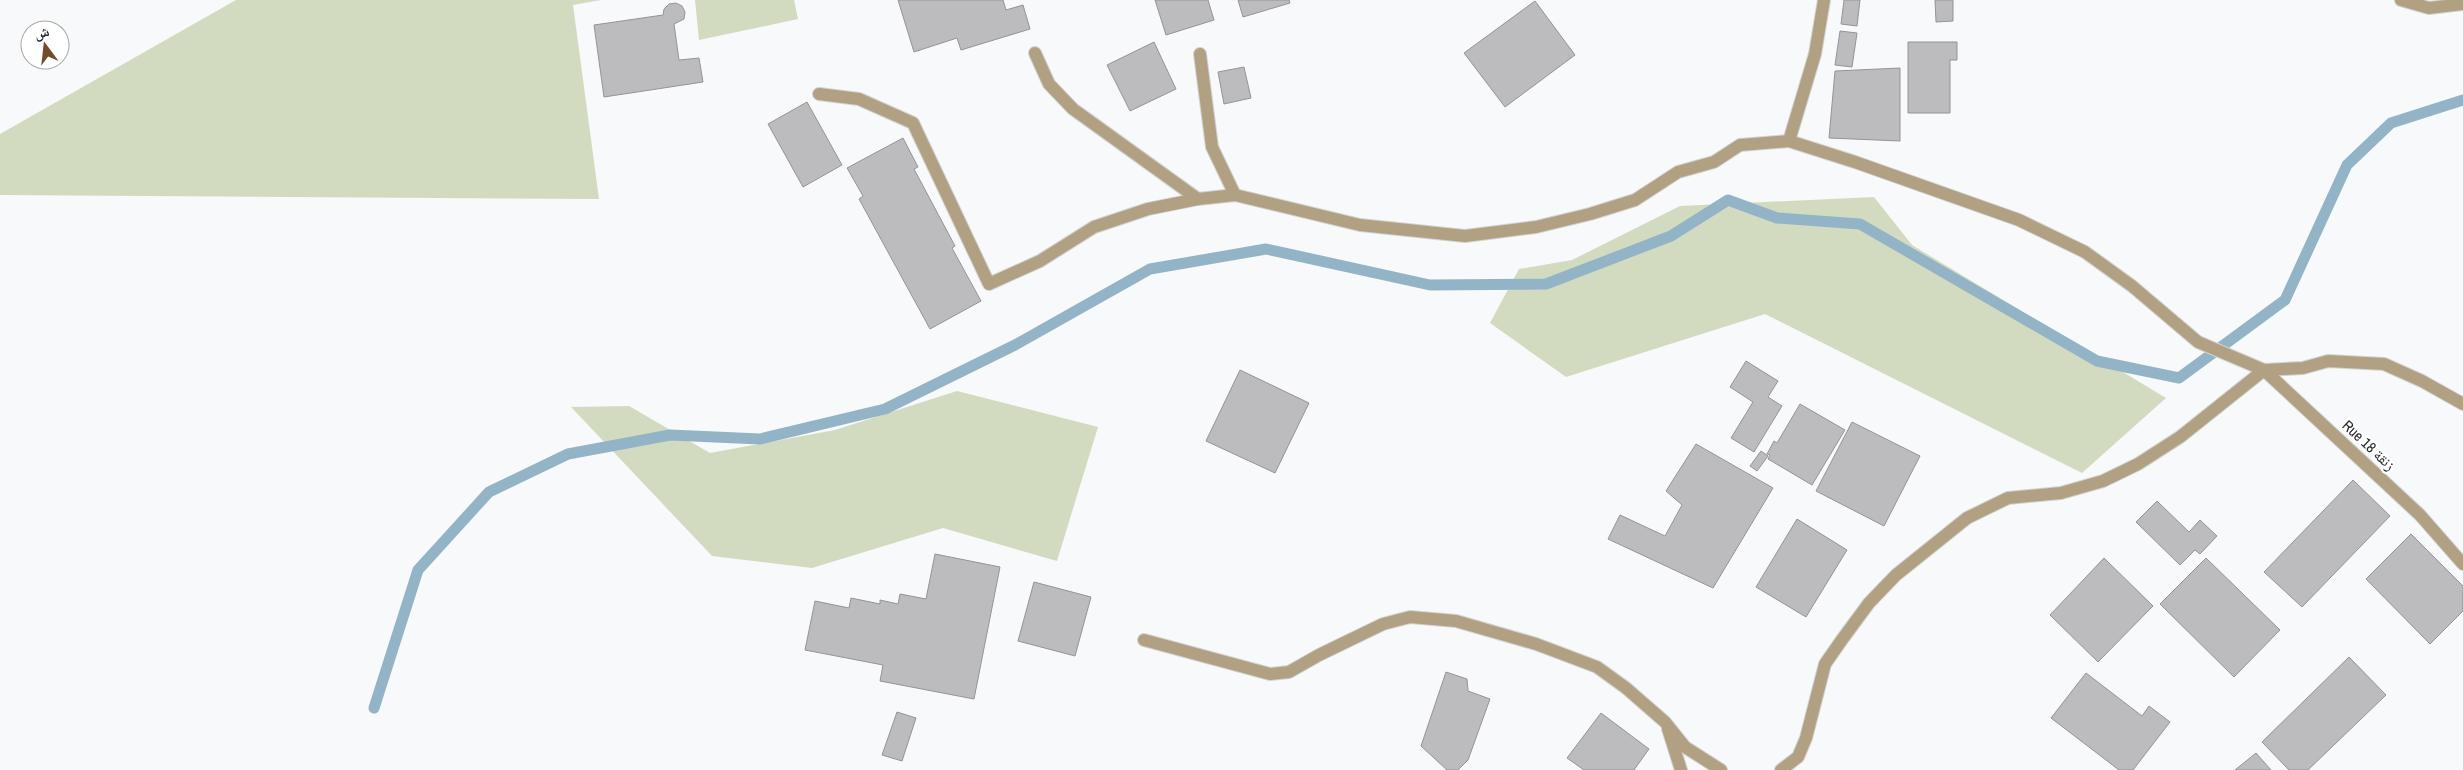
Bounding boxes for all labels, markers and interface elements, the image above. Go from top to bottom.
north arrow [20,20,70,70]
text: ش [32,22,51,43]
street label: Rue 18 زنقة [2338,415,2400,475]

